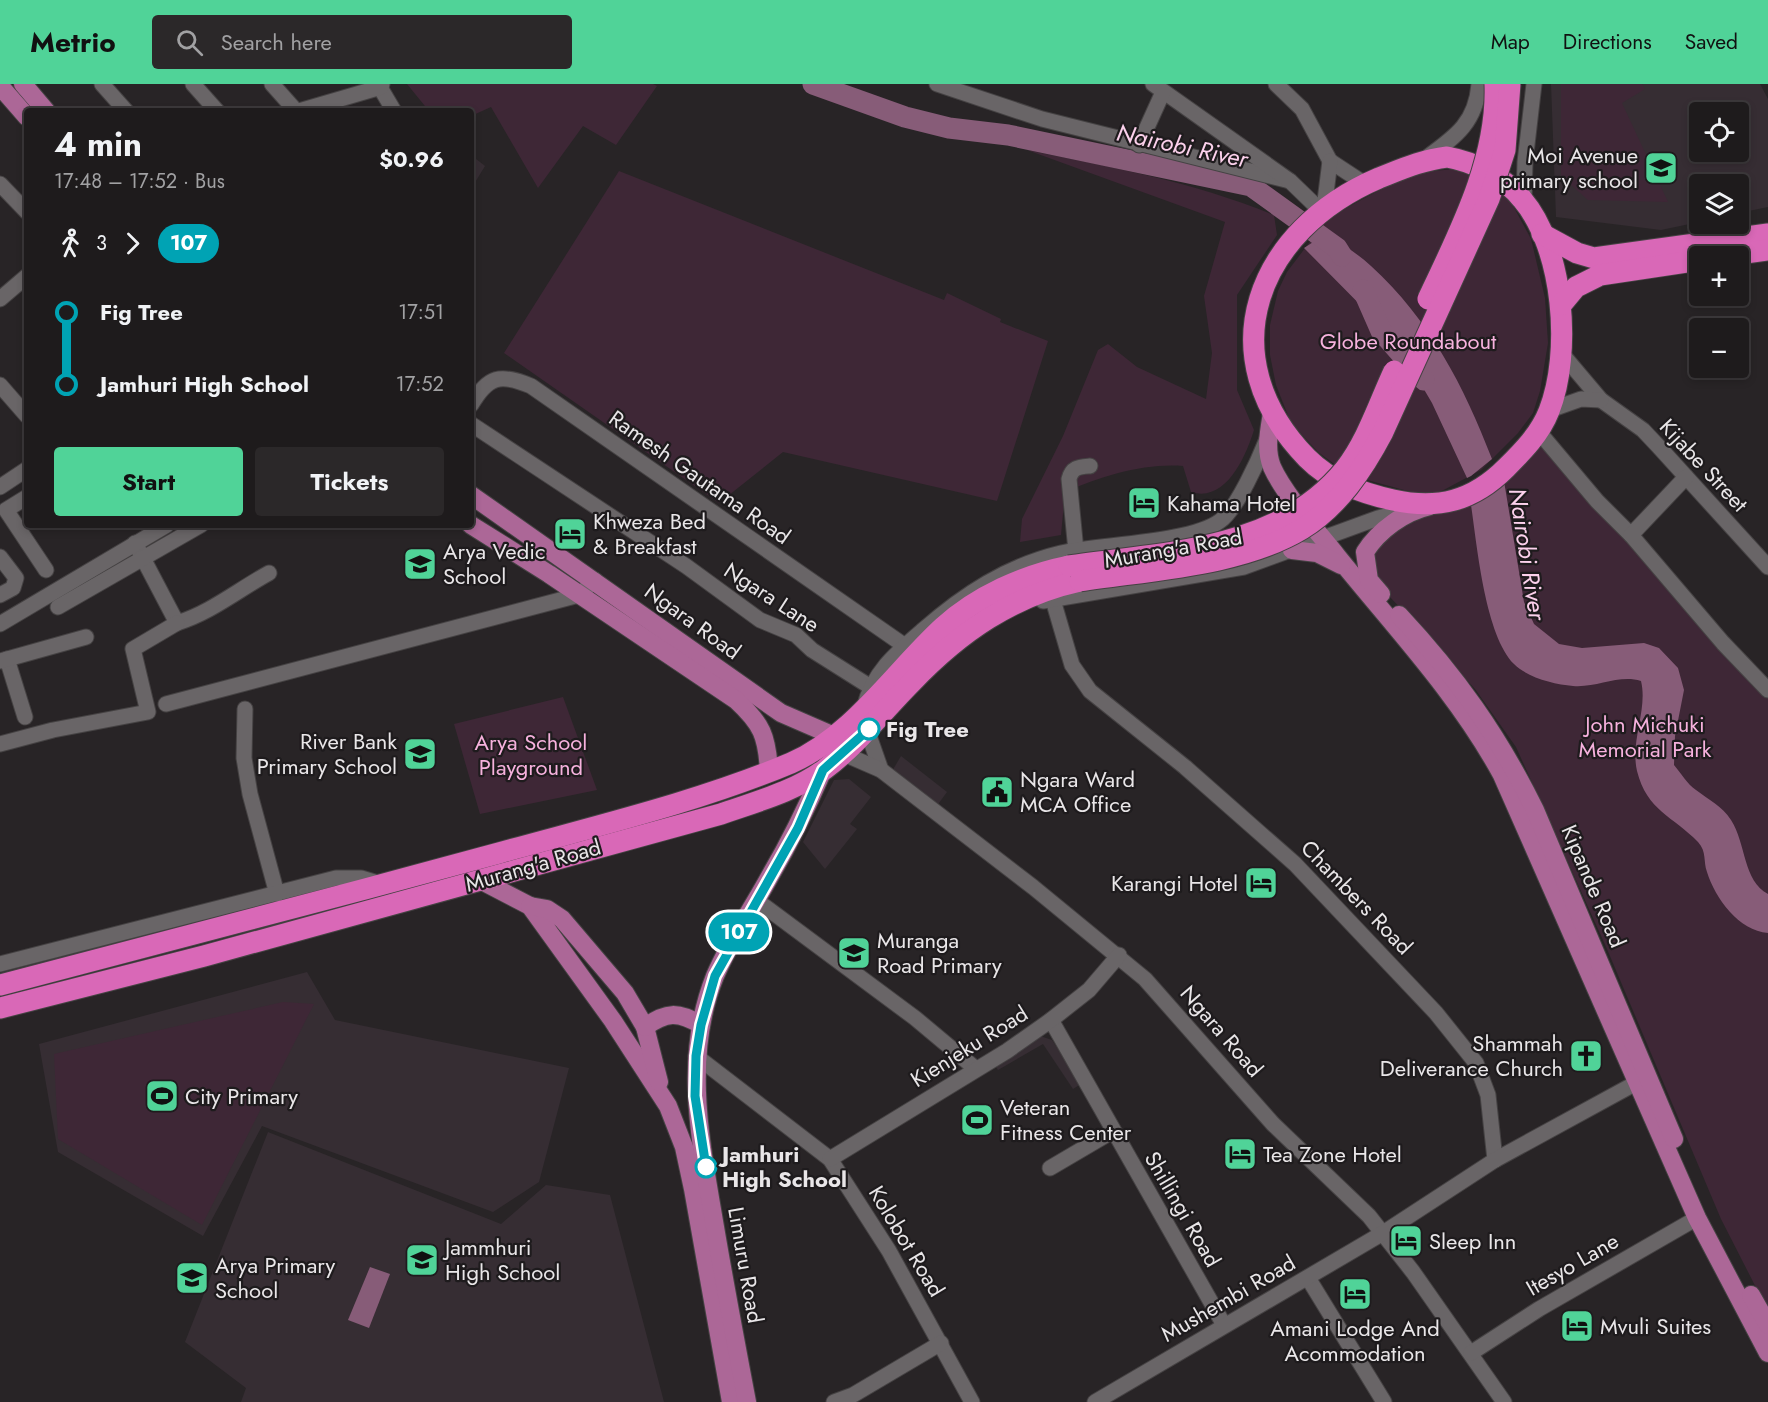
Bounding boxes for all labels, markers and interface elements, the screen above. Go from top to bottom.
search box [152,15,572,69]
text: Metrio [30,22,116,63]
icon: search [173,26,206,59]
text: Search here [221,26,332,58]
text: Map [1491,27,1530,57]
text: Directions [1563,27,1652,57]
text: Saved [1685,27,1738,57]
map controls [1689,102,1749,378]
button: locate [1689,102,1749,162]
water label: Nairobi River [1113,115,1253,177]
text: 4 min [54,121,142,168]
place label: Moi Avenue primary school [1500,139,1638,196]
text: $0.96 [379,143,444,175]
school or university icon: Moi Avenue primary school [1643,150,1679,186]
text: 17:48 – 17:52 · Bus [54,167,225,196]
button: layers [1689,174,1749,234]
icon: walk [54,227,87,260]
icon: forward [116,227,149,260]
text: 107 [170,228,207,258]
text: 3 [96,229,107,258]
button: + [1689,246,1749,306]
text: Fig Tree [100,296,183,328]
text: 17:51 [398,298,444,327]
button: − [1689,318,1749,378]
park label: Globe Roundabout [1320,325,1497,357]
text: Jamhuri High School [100,368,309,400]
text: 17:52 [396,370,444,399]
street label: Ramesh Gautama Road [603,402,797,552]
street label: Kijabe Street [1652,411,1756,519]
button: Start [54,447,243,516]
button: Tickets [255,447,444,516]
hotel icon: Kahama Hotel [1126,485,1162,521]
water label: Nairobi River [1500,485,1556,624]
place label: Kahama Hotel [1167,487,1296,519]
place label: Khweza Bed & Breakfast [593,505,706,562]
hotel icon: Khweza Bed & Breakfast [552,516,588,552]
street label: Murang'a Road [1101,520,1245,576]
place label: Arya Vedic School [443,535,545,592]
school or university icon: Arya Vedic School [402,546,438,582]
street label: Ngara Lane [718,554,826,640]
street label: Ngara Road [638,575,748,667]
park label: John Michuki Memorial Park [1578,708,1712,765]
place label: Fig Tree [886,713,969,745]
marker: Fig Tree [858,718,880,740]
place label: River Bank Primary School [257,725,397,782]
park label: Arya School Playground [475,726,587,783]
school or university icon: River Bank Primary School [402,736,438,772]
place label: Ngara Ward MCA Office [1020,763,1135,820]
public building icon: Ngara Ward MCA Office [979,774,1015,810]
street label: Kipande Road [1554,820,1634,952]
street label: Murang'a Road [461,830,605,900]
street label: Chambers Road [1294,832,1420,962]
hotel icon: Karangi Hotel [1243,865,1279,901]
place label: Karangi Hotel [1111,867,1238,899]
line badge: 107 [704,912,774,952]
text: 107 [720,917,758,947]
place label: Muranga Road Primary [877,924,1002,981]
school or university icon: Muranga Road Primary [836,935,872,971]
street label: Ngara Road [1173,978,1271,1084]
street label: Kienjeku Road [904,997,1034,1095]
place label: Shammah Deliverance Church [1380,1027,1563,1084]
church icon: Shammah Deliverance Church [1568,1038,1604,1074]
sports icon: City Primary [144,1078,180,1114]
place label: City Primary [185,1080,298,1112]
place label: Veteran Fitness Center [1000,1091,1132,1148]
sports icon: Veteran Fitness Center [959,1102,995,1138]
hotel icon: Tea Zone Hotel [1222,1136,1258,1172]
place label: Jamhuri High School [718,1138,847,1195]
place label: Tea Zone Hotel [1263,1138,1402,1170]
street label: Shillingi Road [1137,1145,1229,1273]
marker: Jamhuri High School [695,1156,717,1178]
street label: Kolobot Road [861,1179,953,1303]
street label: Limuru Road [720,1204,772,1326]
hotel icon: Sleep Inn [1388,1223,1424,1259]
place label: Sleep Inn [1429,1225,1516,1257]
street label: Itesyo Lane [1520,1225,1624,1303]
place label: Jammhuri High School [442,1231,560,1288]
school or university icon: Jammhuri High School [404,1242,440,1278]
street label: Mushembi Road [1155,1246,1301,1350]
place label: Arya Primary School [215,1249,335,1306]
school or university icon: Arya Primary School [174,1260,210,1296]
hotel icon: Amani Lodge And Acommodation [1337,1276,1373,1312]
hotel icon: Mvuli Suites [1559,1308,1595,1344]
place label: Mvuli Suites [1600,1310,1711,1342]
place label: Amani Lodge And Acommodation [1270,1312,1440,1369]

